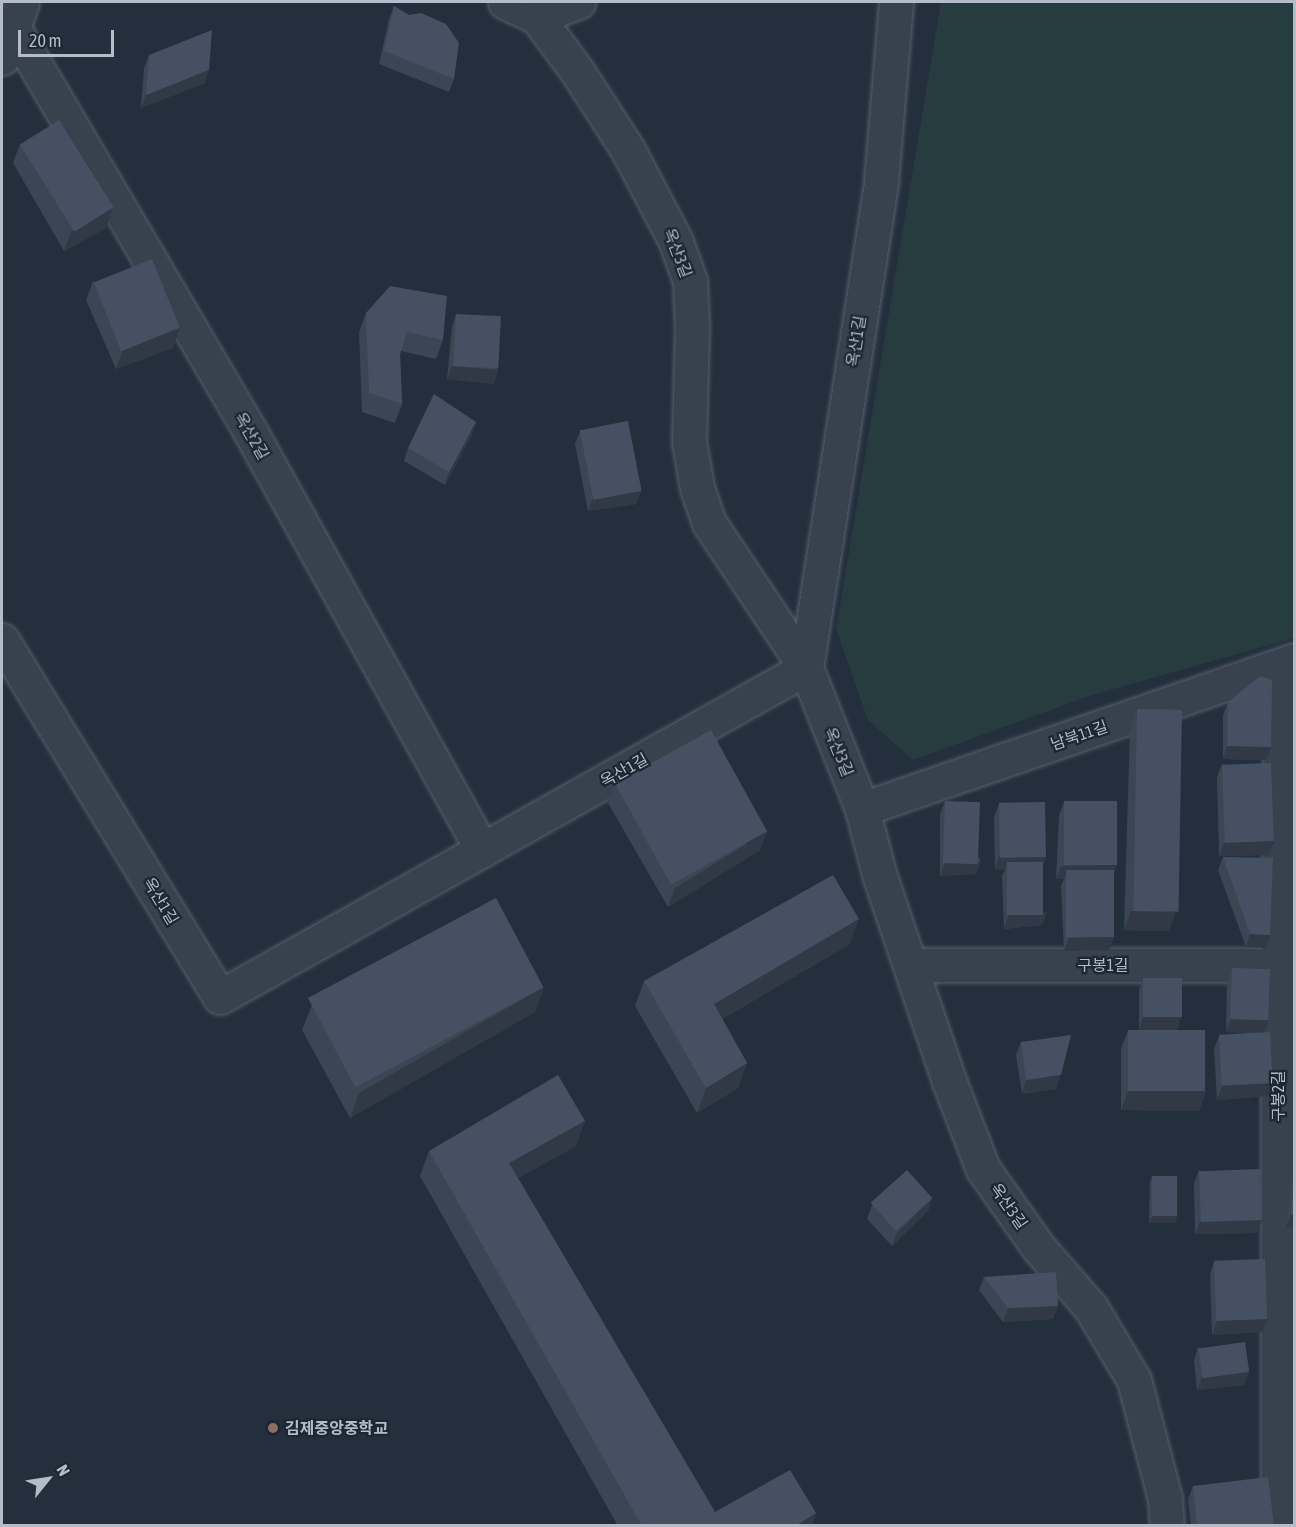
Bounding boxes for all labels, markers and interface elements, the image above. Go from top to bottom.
scale bar [21,18,117,56]
text: 20 m [29,30,61,51]
street label: 옥산3길 [660,225,696,281]
street label: 옥산1길 [842,314,870,368]
street label: 옥산2길 [231,409,273,463]
street label: 남북11길 [1048,716,1110,754]
street label: 옥산3길 [820,724,858,780]
street label: 옥산1길 [597,749,651,791]
street label: 옥산1길 [139,874,183,928]
street label: 구봉1길 [1077,955,1129,975]
street label: 구봉2길 [1268,1070,1288,1122]
street label: 옥산3길 [986,1179,1032,1233]
place label: 김제중앙중학교 [285,1418,388,1438]
marker: 김제중앙중학교 [266,1421,280,1435]
north arrow [18,1449,78,1509]
text: N [53,1461,74,1479]

